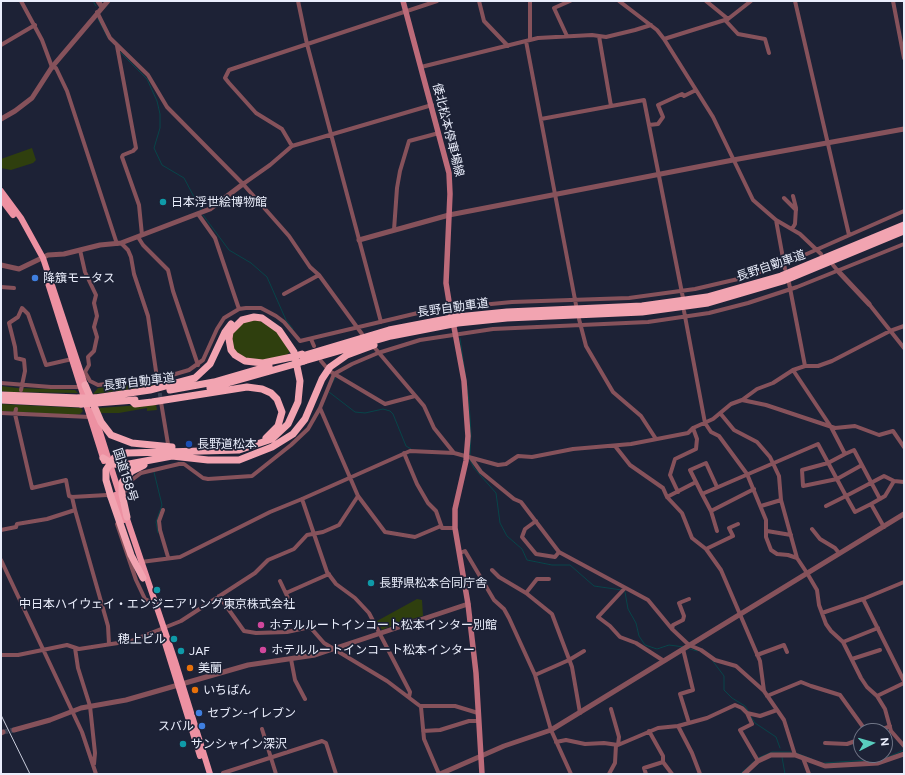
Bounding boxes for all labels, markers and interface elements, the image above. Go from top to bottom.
street label: 倭北松本停車場線 [429,82,467,178]
place label: 日本浮世絵博物館 [171,195,267,209]
marker: 日本浮世絵博物館 [158,197,168,207]
street label: 長野自動車道 [735,247,807,285]
place label: 降簱モータス [43,271,115,285]
marker: 降簱モータス [30,273,40,283]
street label: 長野自動車道 [416,296,490,320]
street label: 長野自動車道 [102,370,176,394]
place label: 長野道松本 [197,437,257,451]
marker: 長野道松本 [184,439,194,449]
street label: 国道158号 [110,447,140,503]
place label: 長野県松本合同庁舎 [379,576,487,590]
marker: 長野県松本合同庁舎 [366,578,376,588]
marker: 中日本ハイウェイ・エンジニアリング東京株式会社 [152,585,162,595]
place label: 中日本ハイウェイ・エンジニアリング東京株式会社 [19,597,295,611]
place label: ホテルルートインコート松本インター別館 [269,618,497,632]
marker: ホテルルートインコート松本インター別館 [256,620,266,630]
place label: 穂上ビル [118,632,166,646]
marker: 穂上ビル [169,634,179,644]
place label: ホテルルートインコート松本インター [271,643,475,657]
place label: JAF [189,644,210,658]
marker: ホテルルートインコート松本インター [258,645,268,655]
marker: JAF [176,646,186,656]
place label: 美蘭 [198,661,222,675]
marker: 美蘭 [185,663,195,673]
place label: いちばん [203,683,251,697]
marker: いちばん [190,685,200,695]
place label: セブン-イレブン [207,706,296,720]
marker: セブン-イレブン [194,708,204,718]
place label: スバル [158,719,194,733]
marker: スバル [197,721,207,731]
north arrow [853,723,893,763]
place label: サンシャイン深沢 [191,737,287,751]
text: N [878,737,891,747]
marker: サンシャイン深沢 [178,739,188,749]

